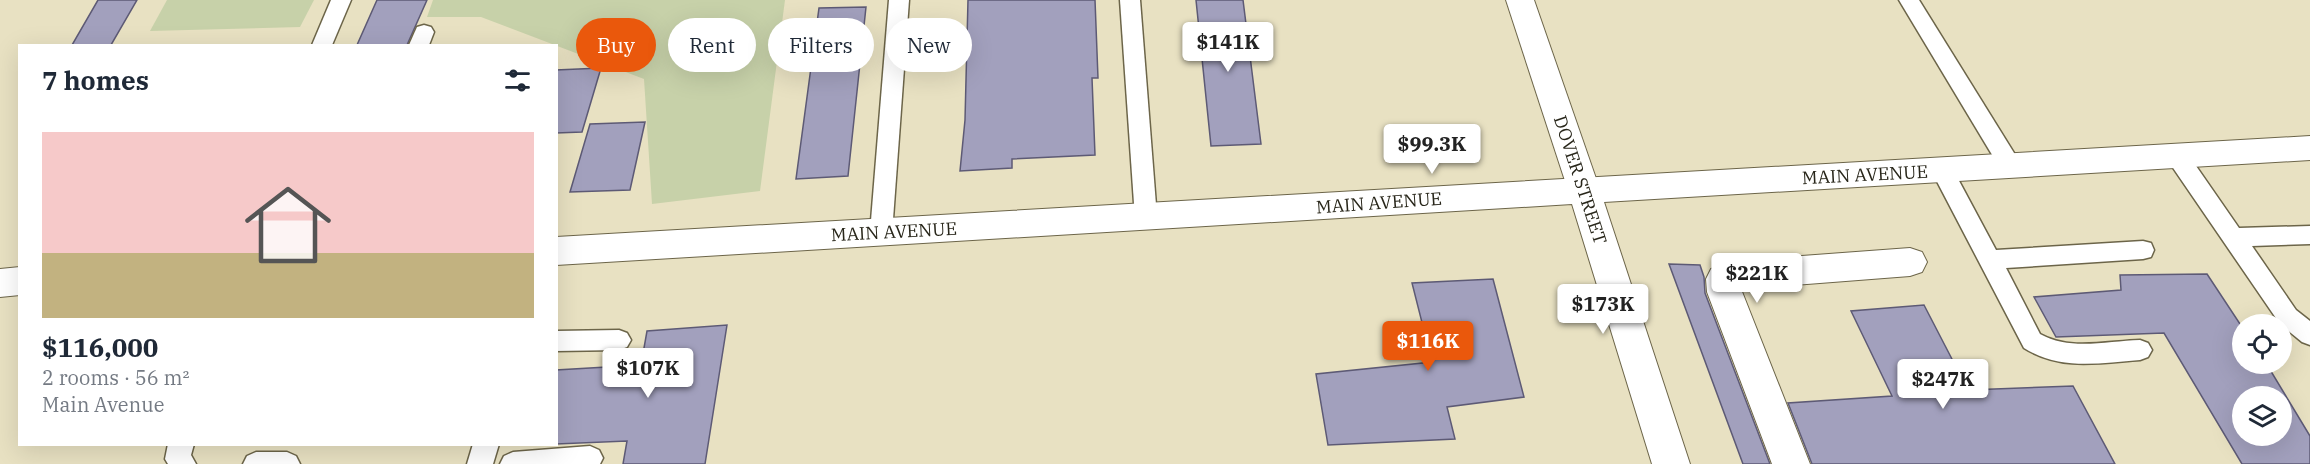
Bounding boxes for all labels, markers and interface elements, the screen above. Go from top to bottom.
chip: Buy [576,18,656,72]
chip: Rent [668,18,756,72]
chip: Filters [768,18,874,72]
chip: New [886,18,972,72]
pin: $141K [1186,22,1270,73]
text: $141K [1196,28,1260,55]
text: 7 homes [42,63,149,97]
icon: filters [501,64,534,97]
street label: DOVER STREET [1549,113,1612,247]
pin: $99.3K [1383,124,1481,175]
text: $99.3K [1398,130,1466,157]
street label: MAIN AVENUE [1801,160,1929,189]
icon: home [234,171,342,279]
street label: MAIN AVENUE [1315,187,1443,218]
street label: MAIN AVENUE [830,217,958,246]
pin: $221K [1715,253,1799,304]
text: $221K [1725,259,1789,286]
pin: $173K [1561,284,1645,335]
text: $173K [1571,290,1635,317]
map controls [2232,314,2292,446]
button: locate [2232,314,2292,374]
pin: $116K [1386,321,1470,372]
text: $116K [1396,327,1460,354]
text: $116,000 [42,330,158,364]
pin: $107K [606,348,690,399]
text: $107K [616,354,680,381]
pin: $247K [1901,359,1985,410]
text: 2 rooms · 56 m² [42,364,189,391]
text: $247K [1911,365,1975,392]
button: layers [2232,386,2292,446]
text: Main Avenue [42,391,164,418]

